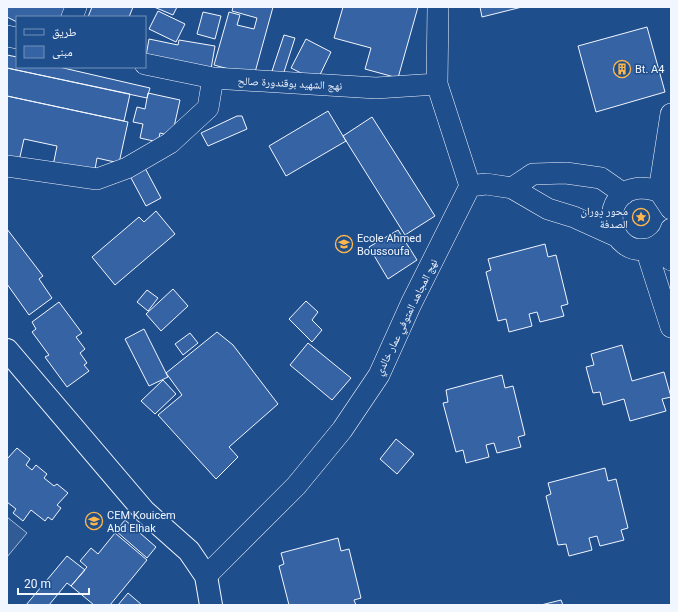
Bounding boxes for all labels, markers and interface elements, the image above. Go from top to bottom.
legend [16,16,146,68]
text: طريق [52,25,77,39]
text: مبنى [52,45,73,59]
building icon: Bt. A4 [612,59,632,79]
place label: Bt. A4 [635,63,664,76]
street label: نهج الشهيد بوقندورة صالح [237,74,343,93]
place label: محور دوران الصدفة [581,205,628,231]
place icon: محور دوران الصدفة [631,207,651,227]
place label: Ecole Ahmed Boussoufa [357,232,421,258]
school or university icon: Ecole Ahmed Boussoufa [334,234,354,254]
street label: نهج المجاهد المتوفي عمار خالدي [373,257,442,378]
place label: CEM Kouicem Abd Elhak [107,509,176,535]
school or university icon: CEM Kouicem Abd Elhak [84,511,104,531]
scale bar [18,570,89,596]
text: 20 m [24,577,51,591]

